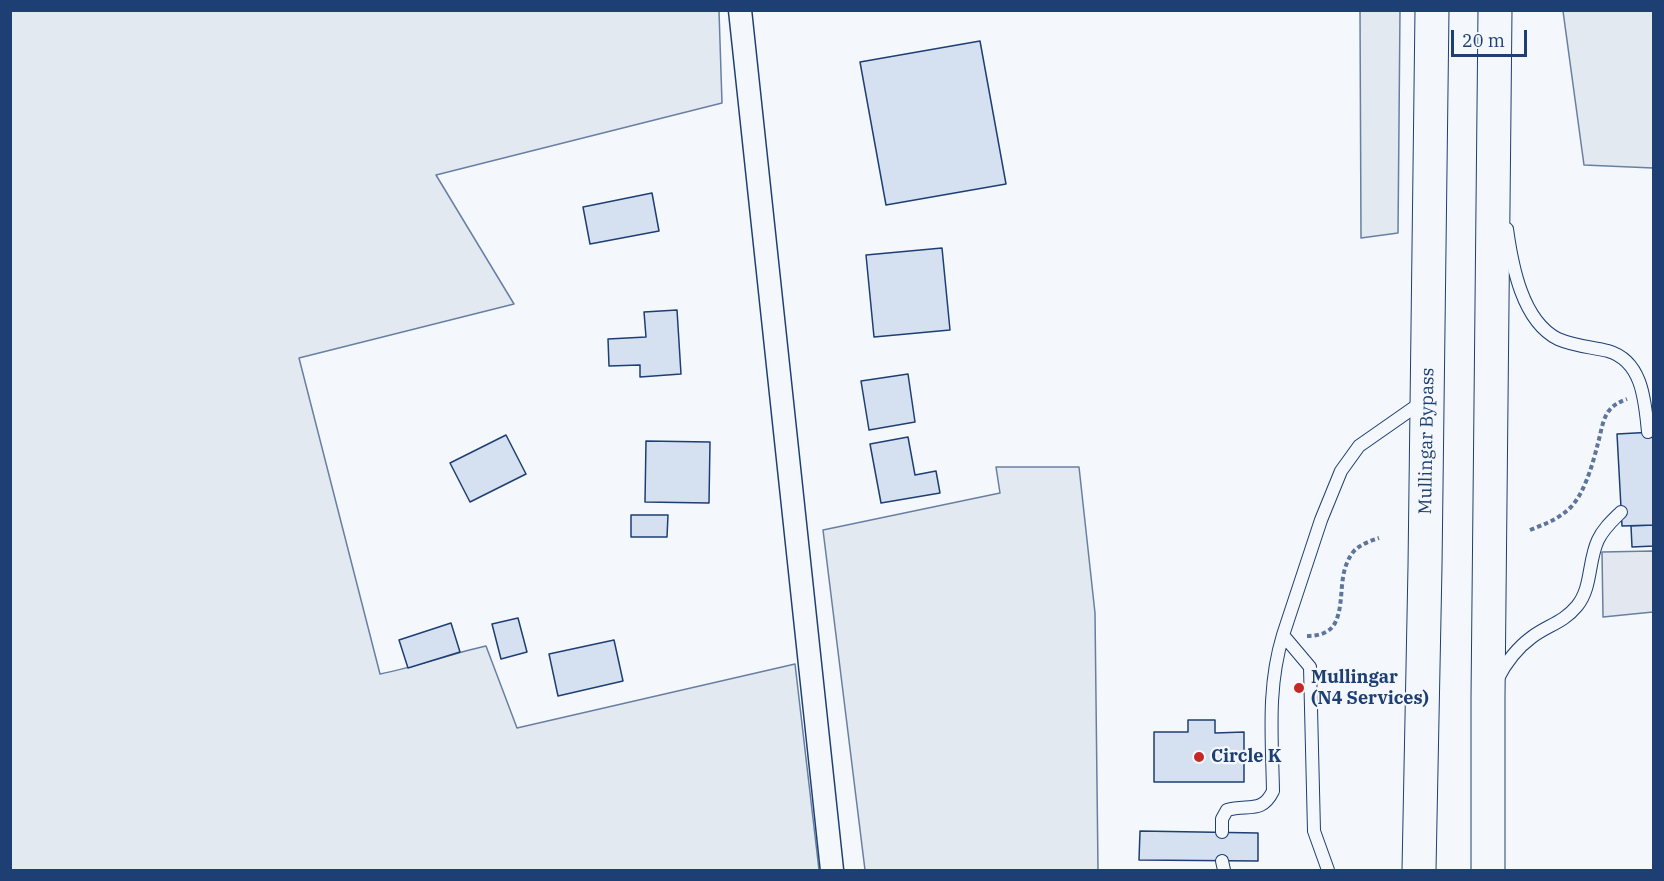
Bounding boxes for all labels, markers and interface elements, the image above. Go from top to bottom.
scale bar [1454,18,1530,56]
text: 20 m [1462,29,1505,52]
street label: Mullingar Bypass [1415,368,1439,514]
place label: Mullingar (N4 Services) [1311,667,1429,710]
marker: Mullingar (N4 Services) [1292,681,1306,695]
place label: Circle K [1211,746,1282,768]
marker: Circle K [1192,750,1206,764]

